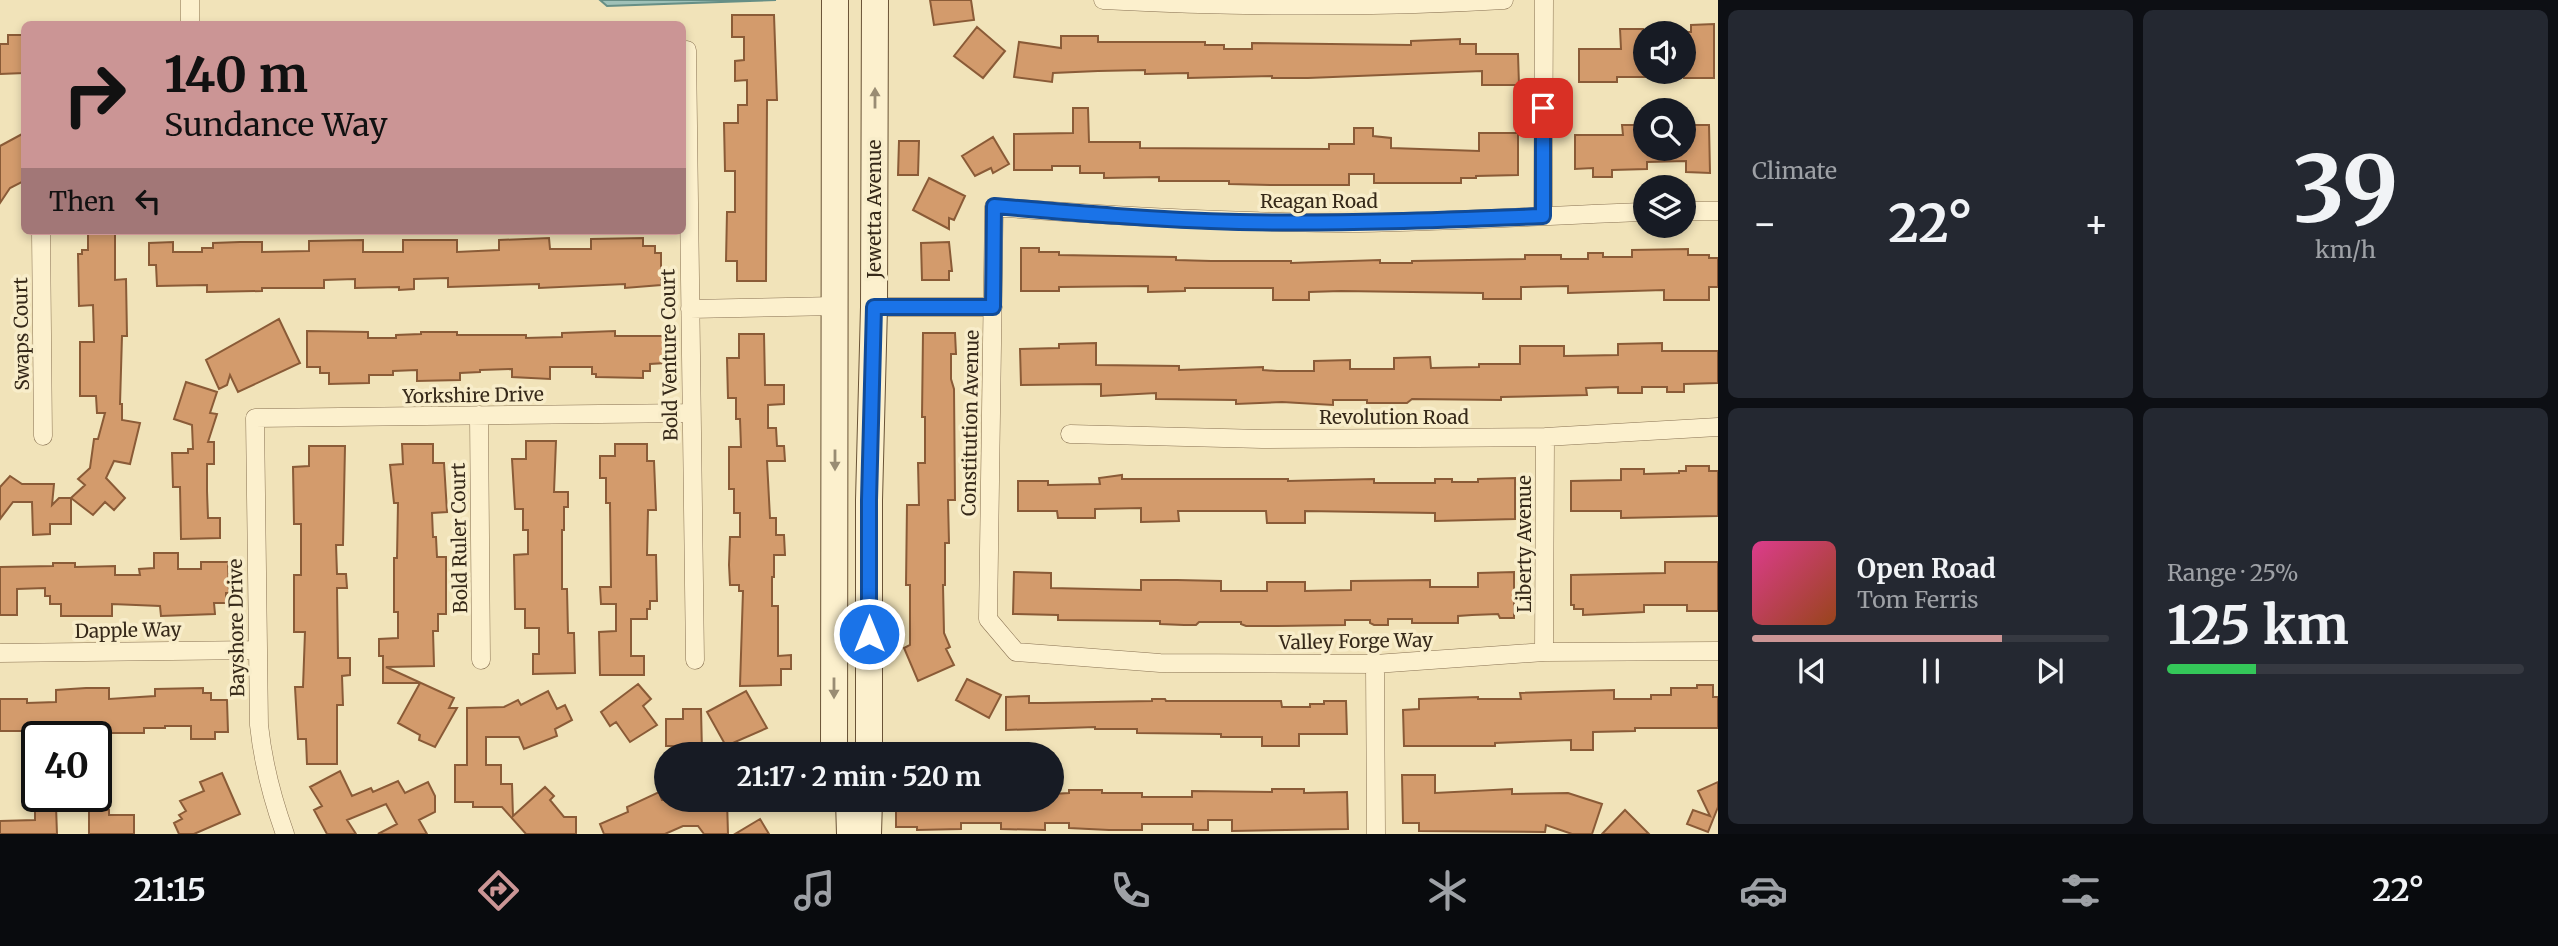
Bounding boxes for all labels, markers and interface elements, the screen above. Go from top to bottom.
map controls [1633,21,1696,238]
button: sound [1633,21,1696,84]
text: 140 m [164,44,308,105]
icon: right [49,49,140,140]
pin [1513,78,1573,138]
one-way arrow [869,87,881,109]
icon: arrive [1524,89,1562,127]
button: search [1633,98,1696,161]
text: Sundance Way [164,105,388,145]
text: 39 [2293,132,2398,247]
street label: Jewetta Avenue [862,139,886,279]
text: Climate [1752,156,1837,185]
button: layers [1633,175,1696,238]
icon: left [129,182,167,220]
text: Then [49,185,115,218]
street label: Reagan Road [1260,189,1378,213]
text: 22° [1888,191,1973,256]
text: − [1752,200,1777,247]
text: + [2084,200,2109,247]
text: km/h [2315,235,2376,264]
street label: Bold Venture Court [655,268,683,441]
street label: Swaps Court [8,276,34,391]
street label: Constitution Avenue [956,330,984,516]
street label: Yorkshire Drive [401,382,544,408]
street label: Revolution Road [1319,405,1469,429]
one-way arrow [829,449,841,471]
street label: Bold Ruler Court [446,462,472,614]
street label: Liberty Avenue [1512,475,1536,613]
text: Open Road [1857,552,1996,585]
text: Range · 25% [2167,558,2298,587]
street label: Bayshore Drive [223,559,249,697]
text: Tom Ferris [1857,585,1979,614]
text: 125 km [2167,593,2349,658]
position arrow [832,597,906,671]
street label: Dapple Way [74,617,182,643]
street label: Valley Forge Way [1278,628,1433,654]
icon: previous [1793,652,1831,690]
icon: pause [1912,652,1950,690]
icon: next [2031,652,2069,690]
one-way arrow [828,677,840,699]
speed limit sign: 40 [21,721,112,812]
text: 21:17 · 2 min · 520 m [737,760,981,793]
icon: directions [474,866,523,915]
icon: music [790,866,839,915]
icon: phone [1106,866,1155,915]
icon: climate [1423,866,1472,915]
icon: car [1739,866,1788,915]
icon: filters [2056,866,2105,915]
text: 21:15 [134,870,206,910]
text: 22° [2372,870,2424,910]

